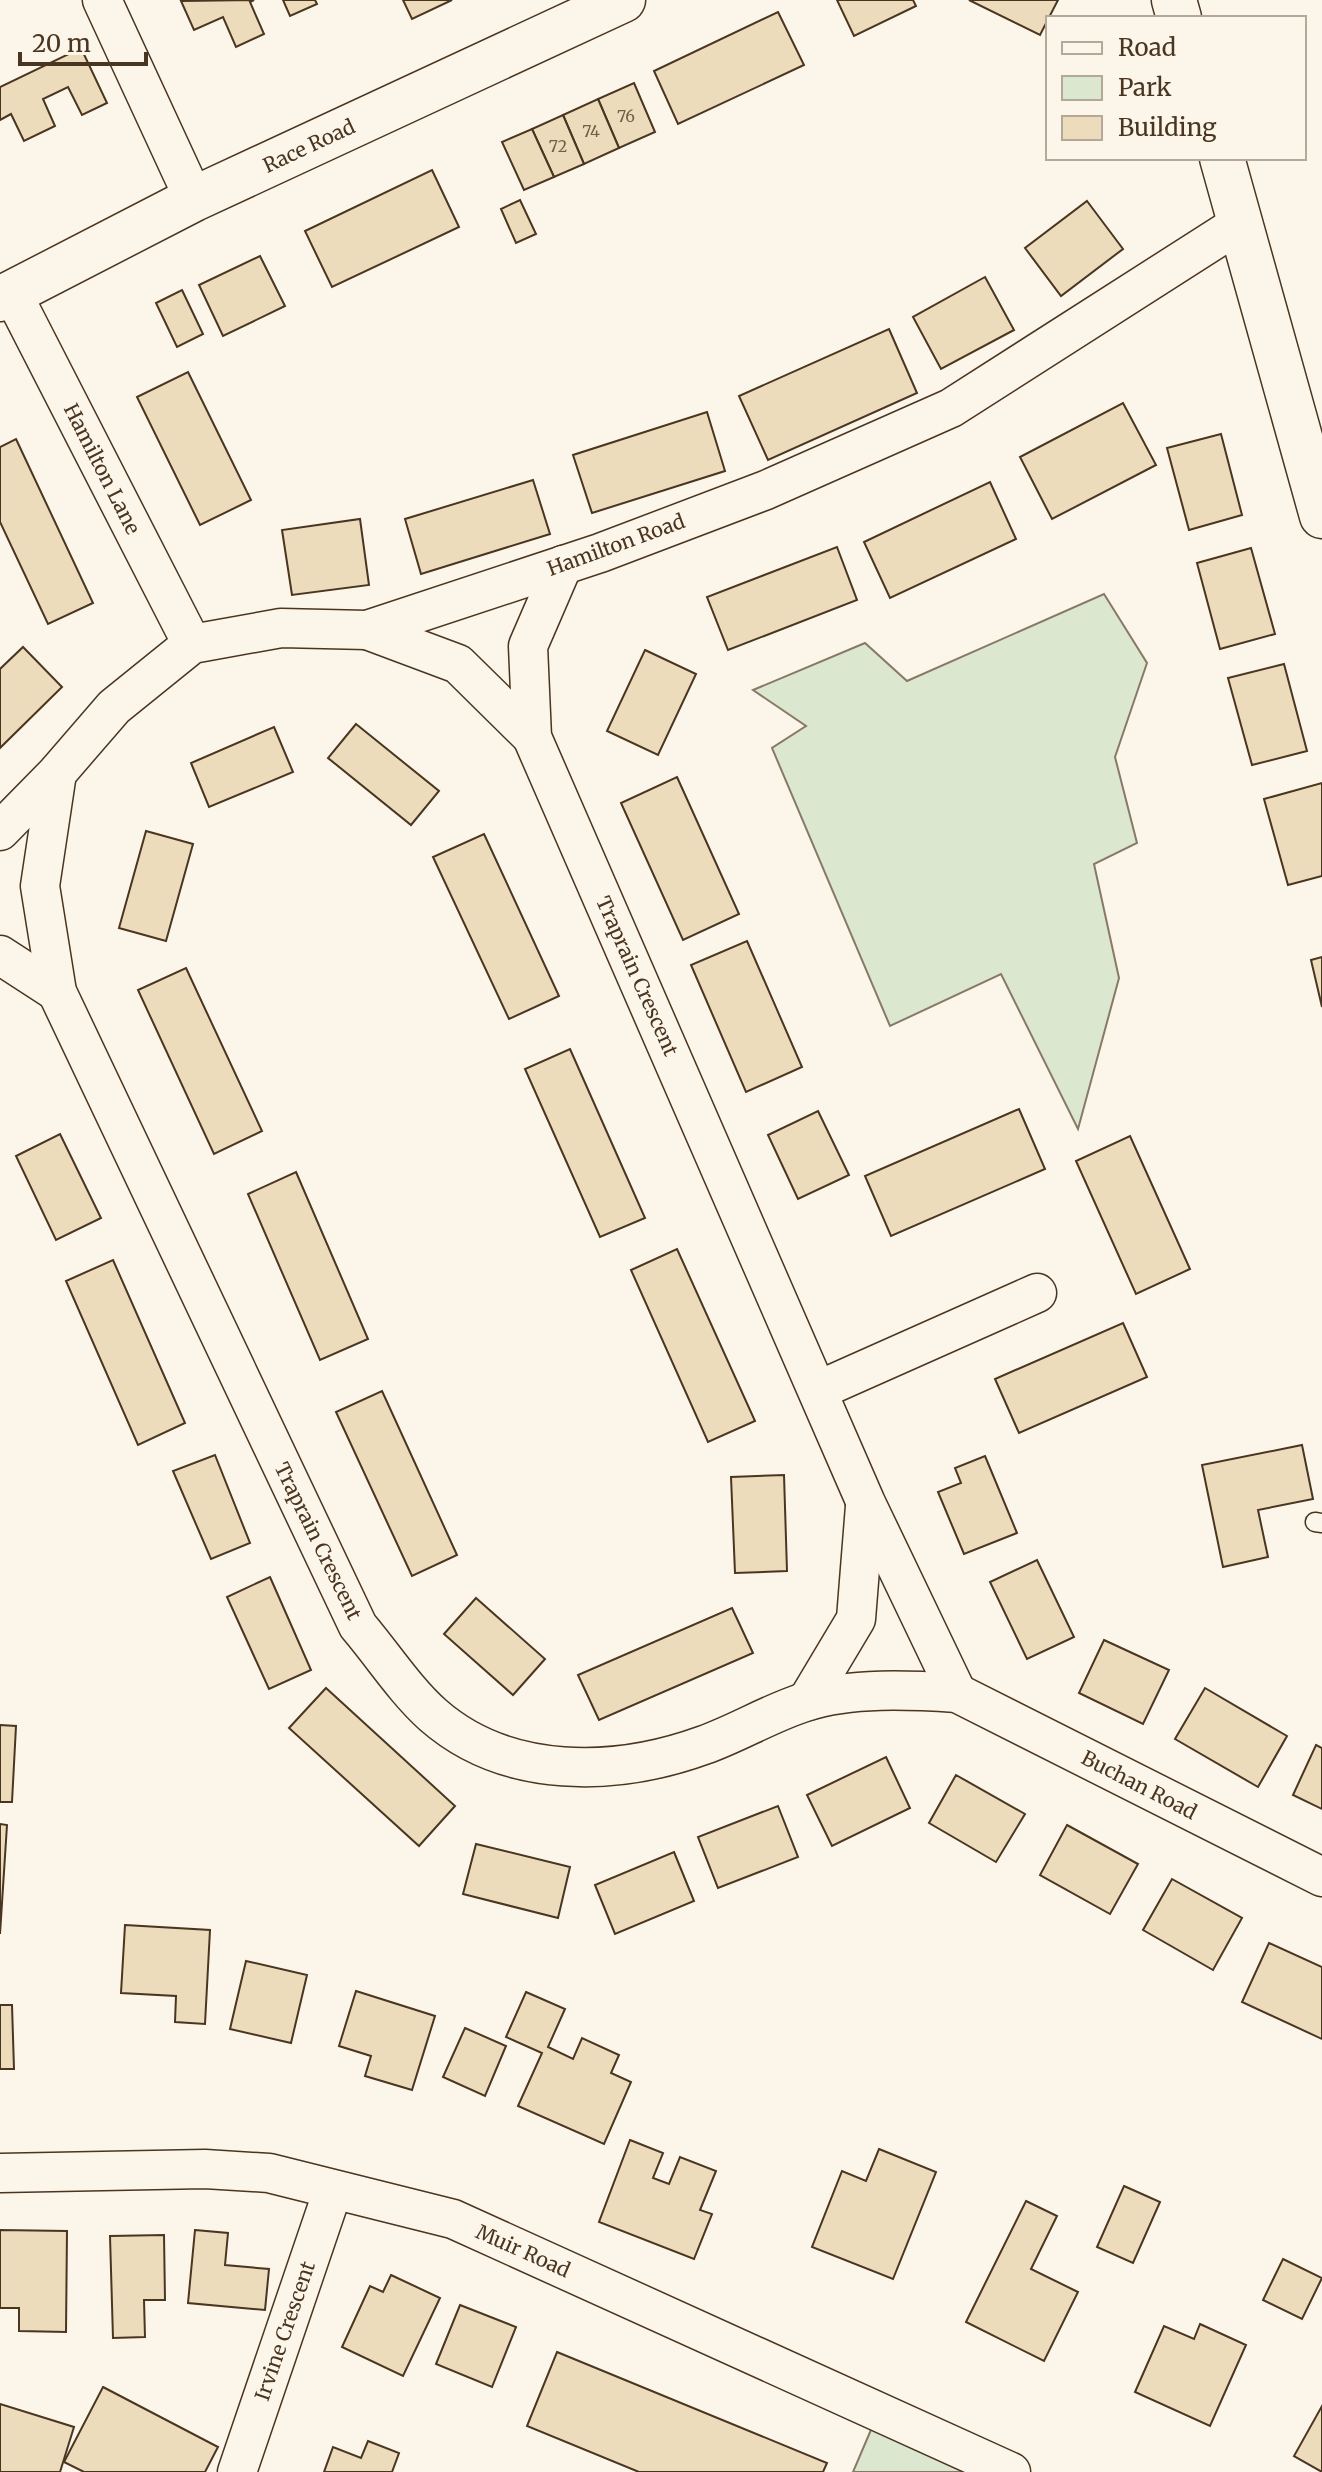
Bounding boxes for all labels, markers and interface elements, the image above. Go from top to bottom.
scale bar [20,16,146,66]
legend [1046,16,1306,160]
text: 20 m [32,28,91,59]
text: Road [1118,32,1176,63]
text: Park [1118,72,1172,103]
house number: 76 [617,106,635,126]
text: Building [1118,112,1217,143]
street label: Race Road [259,113,359,178]
house number: 74 [582,121,600,141]
house number: 72 [549,136,567,156]
street label: Hamilton Lane [59,399,146,538]
street label: Hamilton Road [544,508,688,581]
street label: Traprain Crescent [591,892,684,1060]
street label: Traprain Crescent [269,1458,368,1624]
street label: Buchan Road [1077,1745,1201,1824]
street label: Muir Road [472,2219,574,2282]
street label: Irvine Crescent [249,2258,320,2404]

